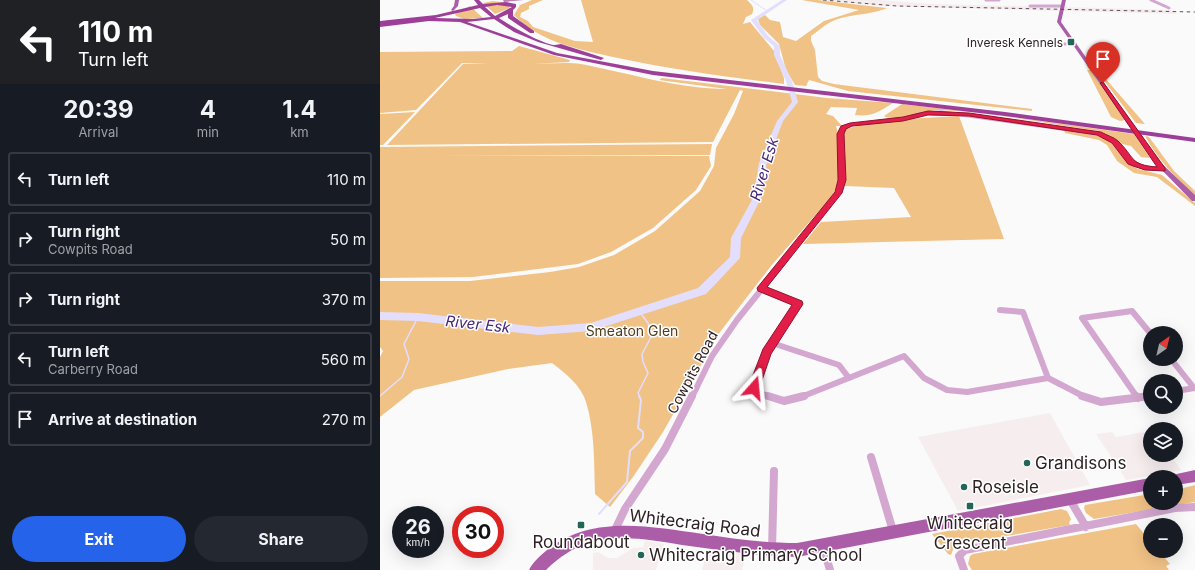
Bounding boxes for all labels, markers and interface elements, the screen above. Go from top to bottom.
text: 110 m [78,15,153,49]
icon: left [12,16,64,68]
place label: Inveresk Kennels [967,35,1063,50]
marker: Inveresk Kennels [1066,37,1076,47]
pin [1086,42,1120,83]
icon: arrive [1092,48,1114,70]
text: Turn left [78,49,148,70]
text: 20:39 [63,95,134,124]
text: 4 [200,95,216,124]
text: 1.4 [282,95,317,124]
text: Arrival [78,124,118,140]
text: min [197,124,219,140]
text: km [290,124,309,140]
water label: River Esk [745,134,783,203]
icon: left [14,168,36,190]
text: Turn left [48,170,109,189]
text: 110 m [327,170,366,189]
text: Turn right [48,222,120,241]
icon: right [14,228,36,250]
text: 50 m [330,230,366,249]
text: Cowpits Road [48,241,133,257]
icon: right [14,288,36,310]
text: Turn right [48,290,120,309]
text: 370 m [322,290,366,309]
water label: River Esk [445,311,512,337]
park label: Smeaton Glen [586,322,678,339]
north arrow [1143,326,1183,366]
map controls [1143,326,1183,558]
street label: Cowpits Road [663,328,721,416]
text: Turn left [48,342,109,361]
icon: left [14,348,36,370]
text: 560 m [321,350,366,369]
text: Carberry Road [48,361,138,377]
position arrow [733,367,775,409]
button: search [1143,374,1183,414]
icon: arrive [14,408,36,430]
text: Arrive at destination [48,410,197,429]
text: 270 m [322,410,366,429]
button: layers [1143,422,1183,462]
place label: Grandisons [1035,453,1126,473]
marker: Grandisons [1022,458,1032,468]
button: + [1143,470,1183,510]
place label: Roseisle [972,477,1039,497]
marker: Roseisle [959,482,969,492]
marker: Whitecraig Crescent [965,501,975,511]
street label: Whitecraig Road [628,505,762,541]
speed limit sign: 30 [452,506,504,558]
place label: Whitecraig Crescent [927,513,1013,553]
text: 26 [405,515,431,539]
button: Exit [12,516,186,562]
button: Share [194,516,368,562]
button: − [1143,518,1183,558]
marker: Roundabout [576,520,586,530]
place label: Roundabout [532,532,630,552]
text: km/h [406,536,430,548]
place label: Whitecraig Primary School [649,545,862,565]
marker: Whitecraig Primary School [636,550,646,560]

